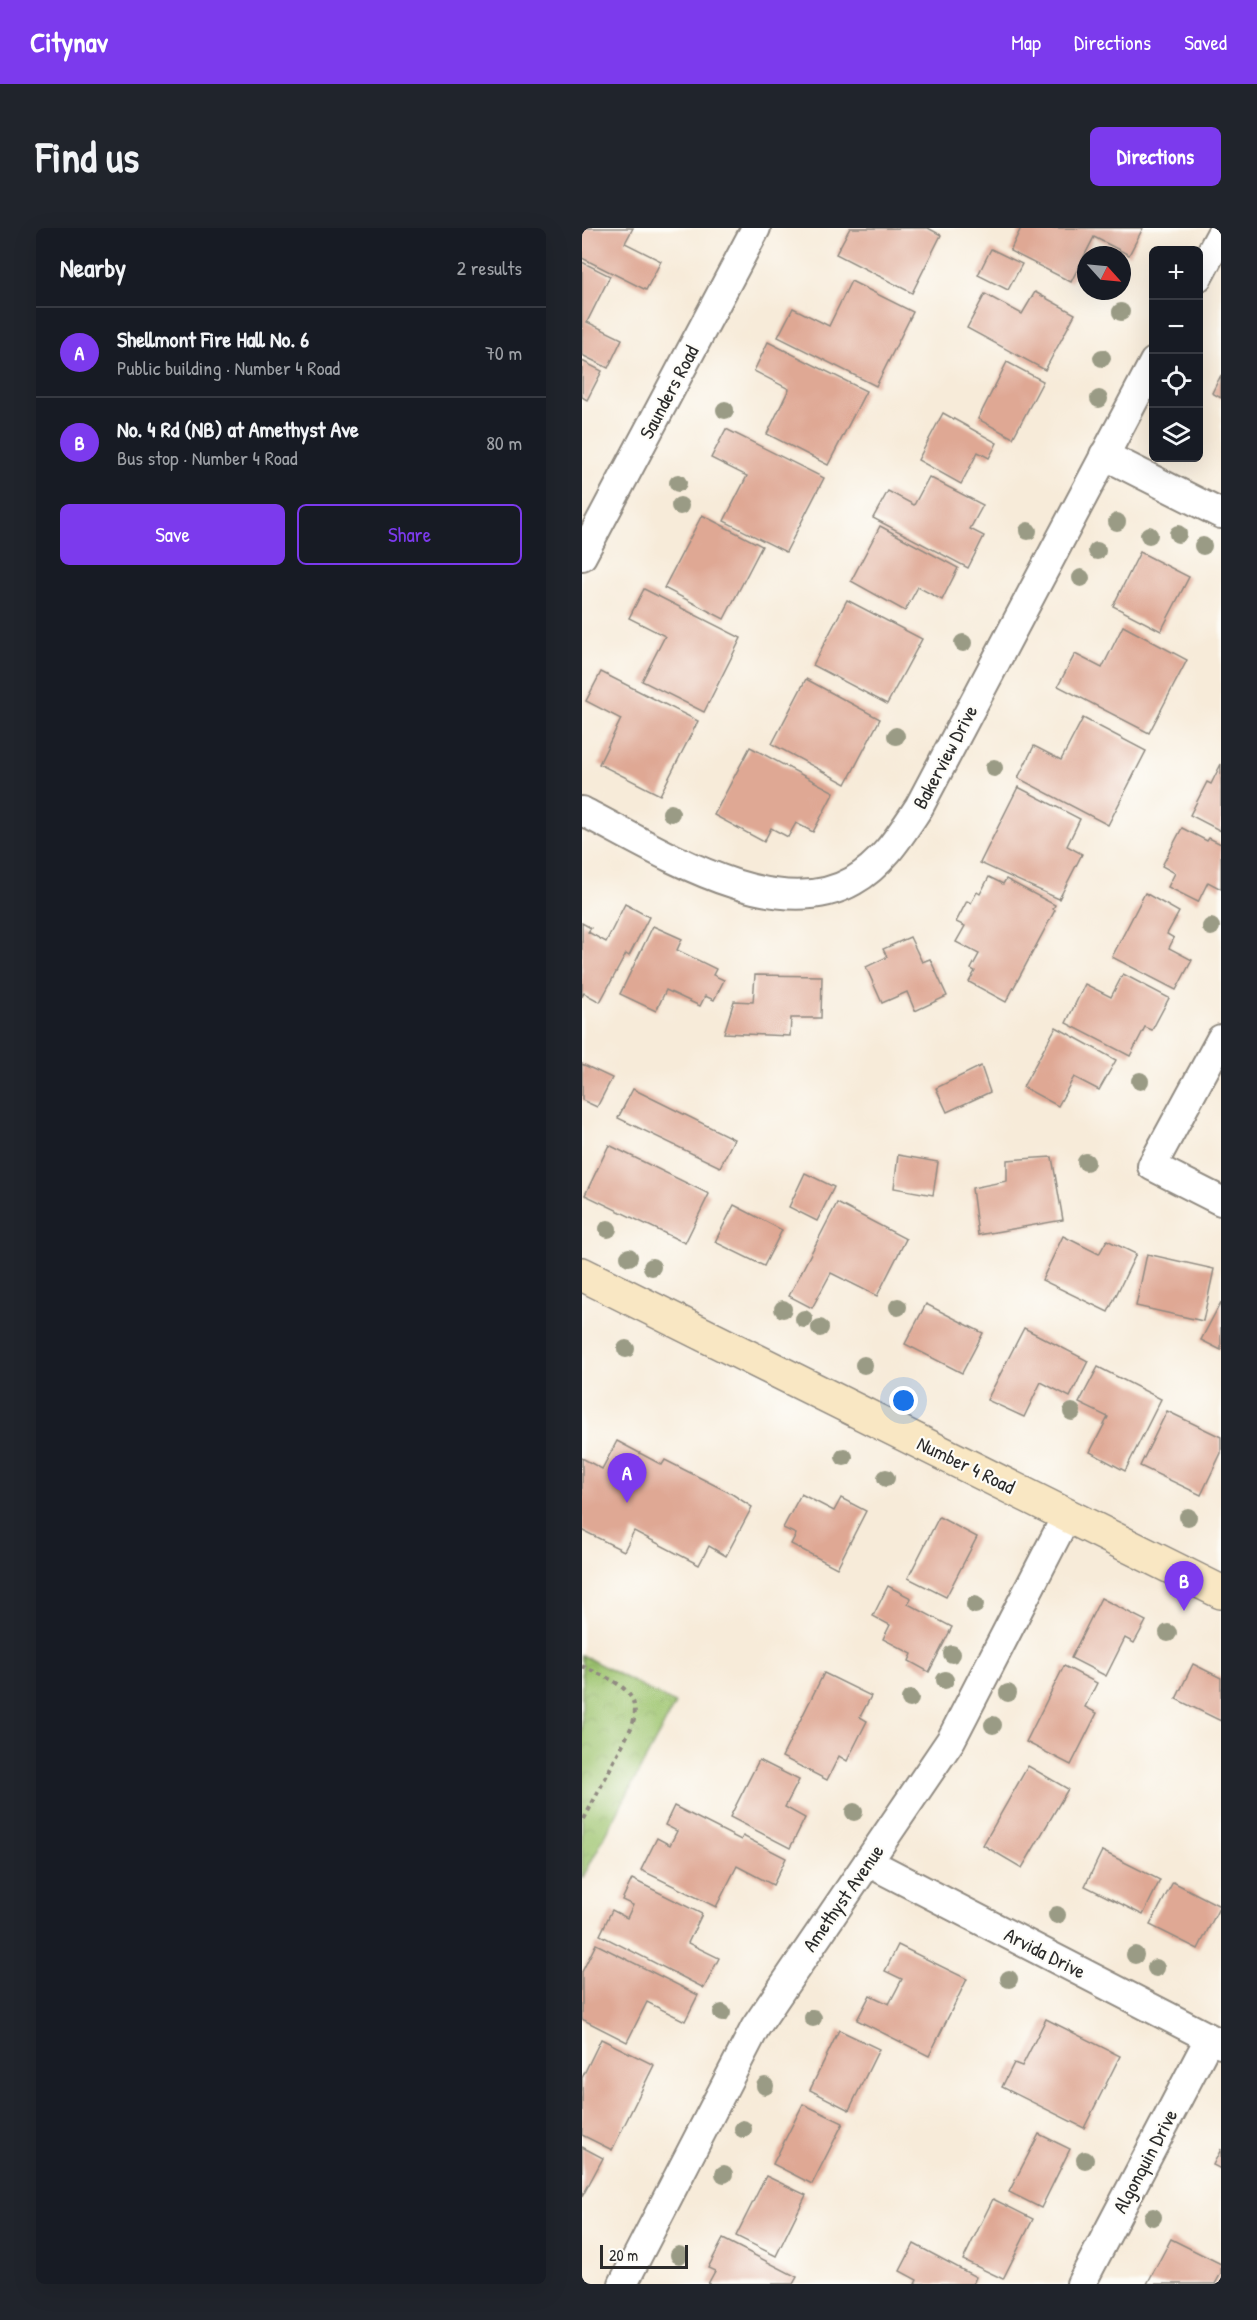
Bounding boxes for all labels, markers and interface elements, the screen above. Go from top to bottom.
text: Citynav [30,23,108,61]
text: Map [1011,28,1041,57]
text: Directions [1074,28,1151,57]
text: Saved [1184,28,1227,57]
button: Directions [1090,127,1221,186]
text: Find us [36,128,139,185]
north arrow [1077,246,1131,300]
map controls [1149,246,1203,462]
button: + [1149,246,1203,300]
text: Nearby [60,250,126,285]
text: 2 results [457,254,522,281]
button: − [1149,300,1203,354]
text: Shellmont Fire Hall No. 6 [117,324,309,354]
text: A [75,339,84,366]
text: 70 m [485,339,522,366]
street label: Saunders Road [633,340,705,443]
text: Public building · Number 4 Road [117,354,340,381]
button: locate [1149,354,1203,408]
button: layers [1149,408,1203,462]
text: No. 4 Rd (NB) at Amethyst Ave [117,414,359,444]
text: B [74,429,85,456]
text: 80 m [486,429,522,456]
text: Bus stop · Number 4 Road [117,444,297,471]
button: Save [60,504,285,565]
button: Share [297,504,522,565]
street label: Bakerview Drive [906,700,983,813]
your location [889,1386,918,1415]
street label: Number 4 Road [913,1429,1020,1500]
pin: A [608,1454,646,1503]
pin: B [1164,1562,1204,1611]
street label: Amethyst Avenue [796,1839,890,1957]
street label: Arvida Drive [1000,1921,1091,1985]
street label: Algonquin Drive [1106,2104,1183,2217]
scale bar [600,2242,688,2270]
text: 20 m [609,2244,638,2266]

